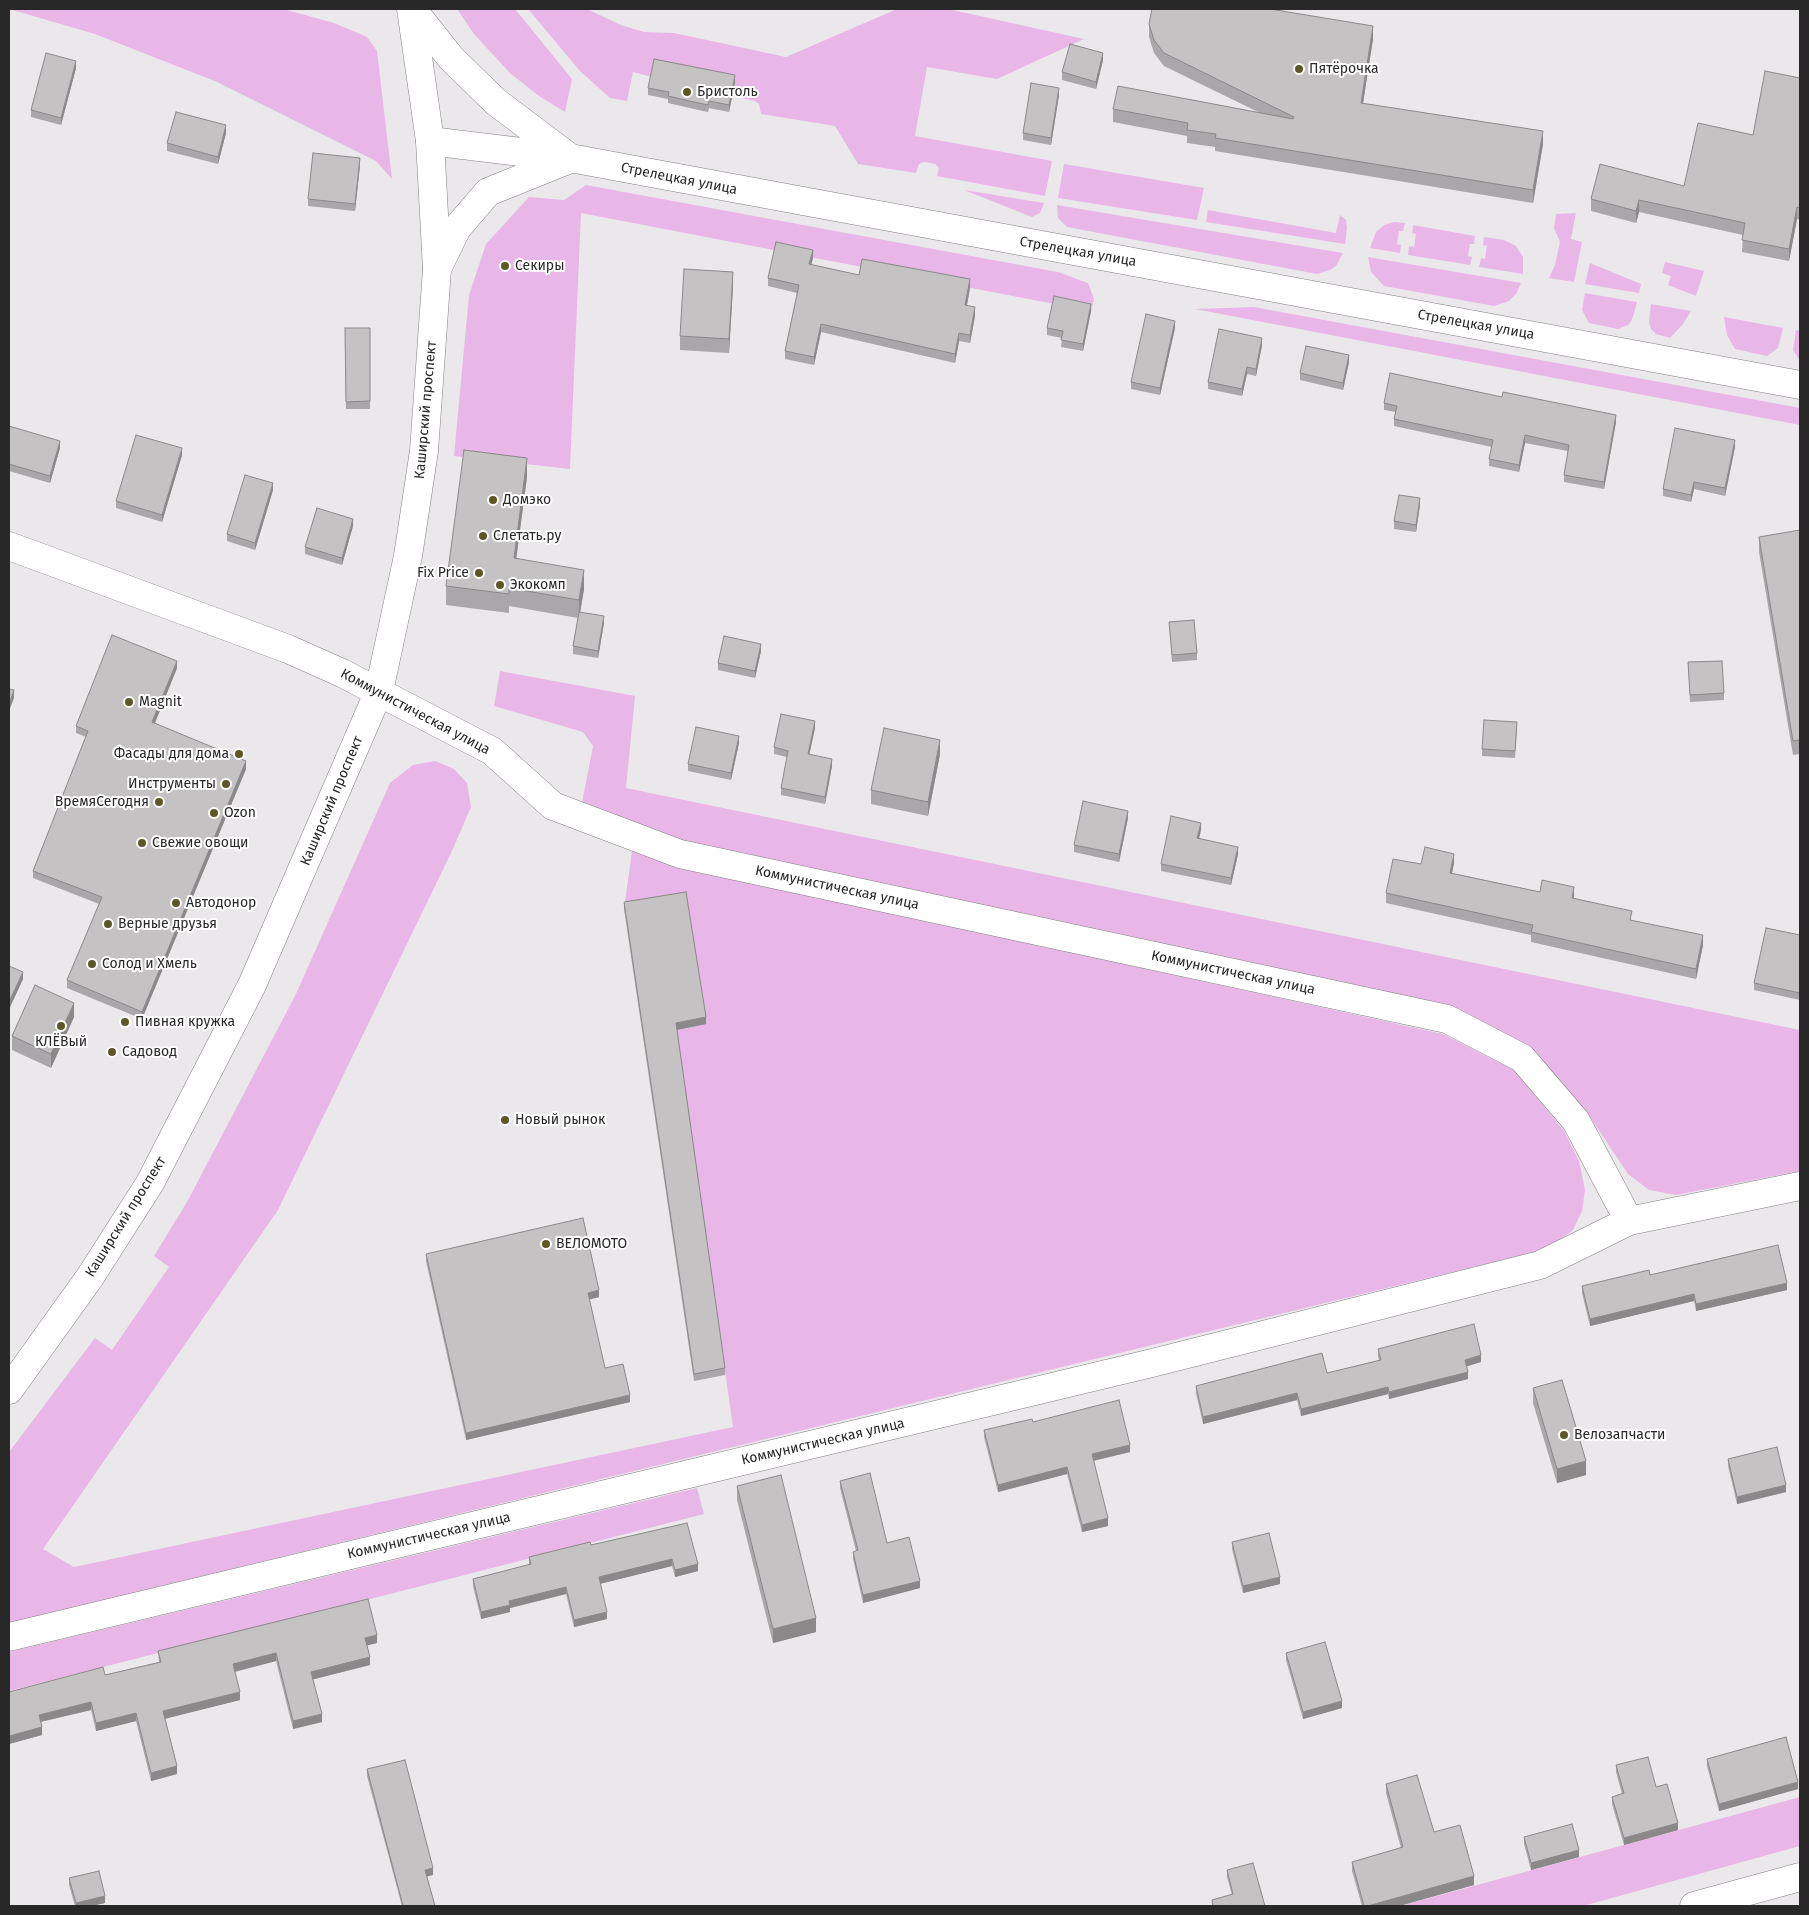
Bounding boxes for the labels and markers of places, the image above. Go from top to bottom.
place label: Пятёрочка [1309,61,1379,77]
marker: Пятёрочка [1293,63,1305,75]
place label: Бристоль [697,84,758,100]
marker: Бристоль [681,86,693,98]
place label: Секиры [515,258,564,274]
marker: Секиры [499,260,511,272]
place label: Домэко [503,492,551,508]
marker: Домэко [487,494,499,506]
place label: Слетать.ру [493,528,561,544]
marker: Слетать.ру [477,530,489,542]
place label: Fix Price [417,565,469,581]
marker: Fix Price [473,567,485,579]
place label: Экокомп [510,577,566,593]
marker: Экокомп [494,579,506,591]
place label: Magnit [139,694,182,710]
marker: Magnit [123,696,135,708]
place label: Фасады для дома [114,746,229,762]
marker: Фасады для дома [233,748,245,760]
place label: Инструменты [128,776,216,792]
marker: Инструменты [220,778,232,790]
place label: ВремяСегодня [55,794,149,810]
marker: ВремяСегодня [153,796,165,808]
place label: Ozon [224,805,256,821]
marker: Ozon [208,807,220,819]
place label: Свежие овощи [152,835,249,851]
marker: Свежие овощи [136,837,148,849]
place label: Автодонор [186,895,256,911]
marker: Автодонор [170,897,182,909]
place label: Верные друзья [118,916,217,932]
marker: Верные друзья [102,918,114,930]
place label: Солод и Хмель [102,956,197,972]
marker: Солод и Хмель [86,958,98,970]
place label: Пивная кружка [135,1014,235,1030]
marker: Пивная кружка [119,1016,131,1028]
marker: КЛЁВый [55,1020,67,1032]
place label: КЛЁВый [35,1034,87,1050]
place label: Садовод [122,1044,177,1060]
marker: Садовод [106,1046,118,1058]
place label: Новый рынок [515,1112,605,1128]
marker: Новый рынок [499,1114,511,1126]
place label: ВЕЛОМОТО [556,1236,627,1252]
marker: ВЕЛОМОТО [540,1238,552,1250]
place label: Велозапчасти [1574,1427,1665,1443]
marker: Велозапчасти [1558,1429,1570,1441]

